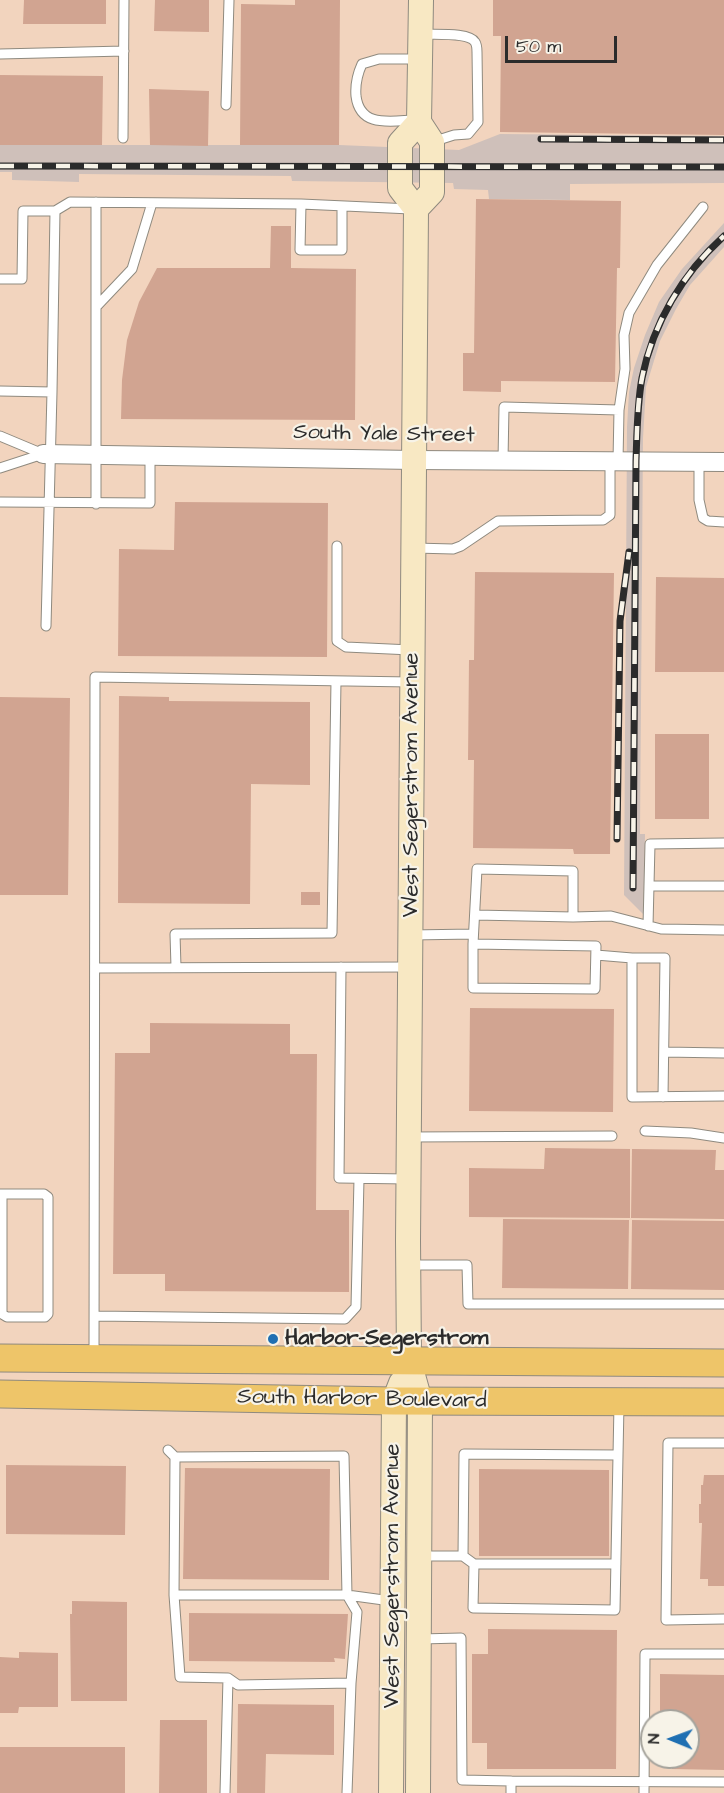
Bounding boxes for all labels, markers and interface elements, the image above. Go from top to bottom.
scale bar [508,24,620,62]
text: 50 m [516,34,561,59]
street label: South Yale Street [293,420,475,450]
street label: West Segerstrom Avenue [399,653,425,917]
place label: Harbor-Segerstrom [285,1326,488,1352]
marker: Harbor-Segerstrom [266,1332,280,1346]
street label: South Harbor Boulevard [237,1385,487,1415]
street label: West Segerstrom Avenue [380,1444,406,1708]
north arrow [640,1709,700,1769]
text: N [643,1734,665,1744]

